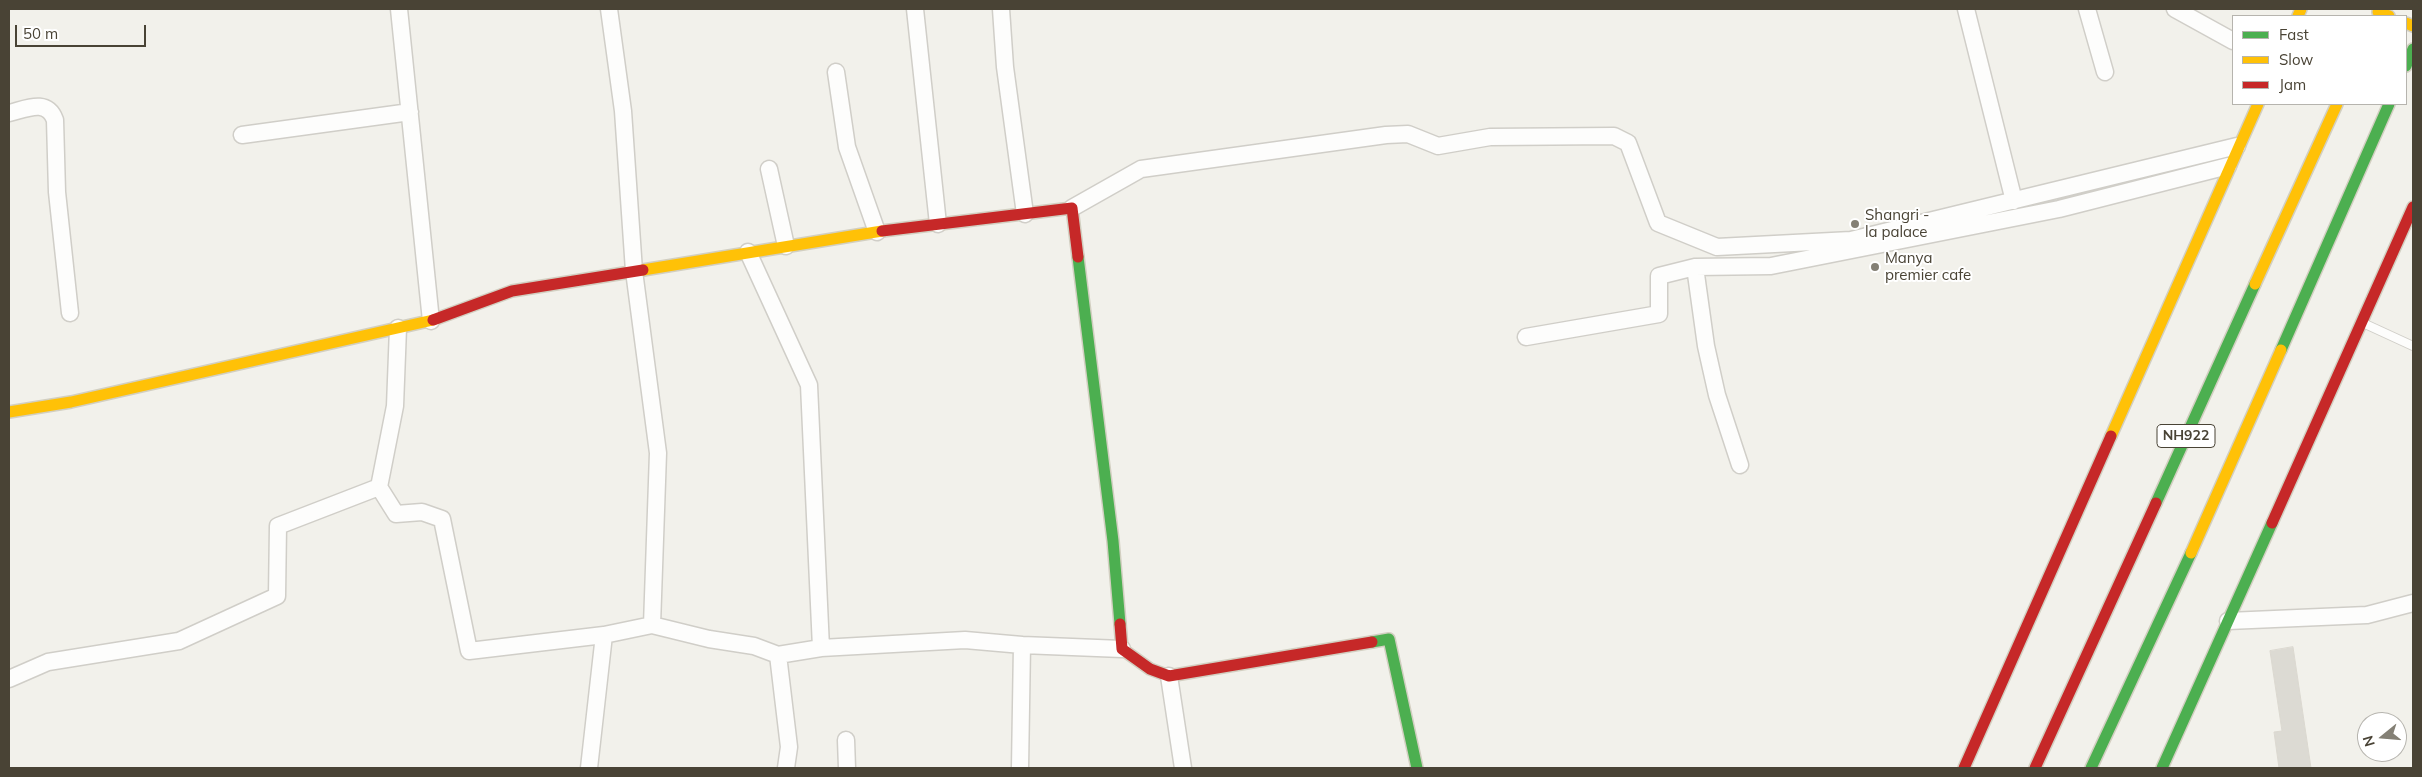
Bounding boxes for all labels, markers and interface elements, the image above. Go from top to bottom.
scale bar [18,15,149,47]
legend [2232,15,2407,105]
text: 50 m [23,24,58,43]
text: Fast [2279,25,2309,44]
text: Slow [2279,50,2313,69]
text: Jam [2279,75,2306,94]
place label: Shangri - la palace [1865,206,1929,241]
marker: Shangri - la palace [1849,218,1861,230]
place label: Manya premier cafe [1885,249,1971,284]
marker: Manya premier cafe [1869,261,1881,273]
road number: NH922 [2157,424,2215,448]
north arrow [2357,712,2407,762]
text: N [2358,733,2379,749]

